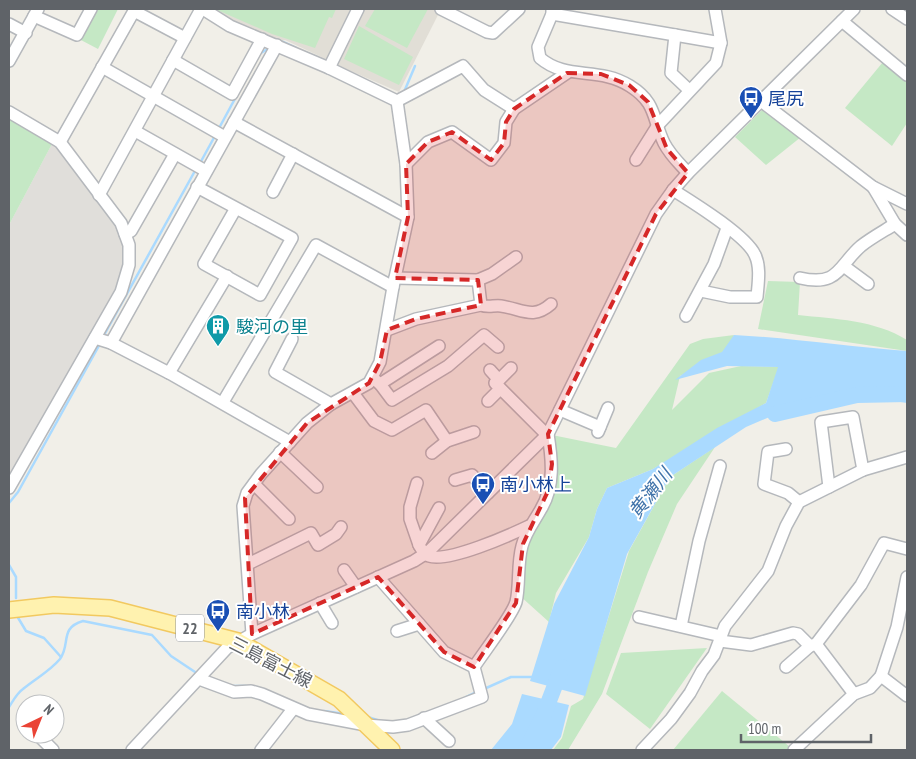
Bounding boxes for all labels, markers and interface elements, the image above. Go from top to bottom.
bus stop icon: 尾尻 [738,85,764,119]
place label: 尾尻 [768,87,804,110]
building icon: 駿河の里 [205,313,231,347]
place label: 駿河の里 [236,315,308,338]
water label: 黄瀬川 [623,462,678,523]
bus stop icon: 南小林上 [470,471,496,505]
place label: 南小林上 [500,473,572,496]
bus stop icon: 南小林 [205,598,231,632]
place label: 南小林 [236,600,290,623]
road number: 22 [176,614,204,641]
street label: 三島富士線 [226,631,316,693]
north arrow [15,694,65,744]
text: N [40,700,58,719]
scale bar [741,712,871,744]
text: 100 m [748,719,781,738]

